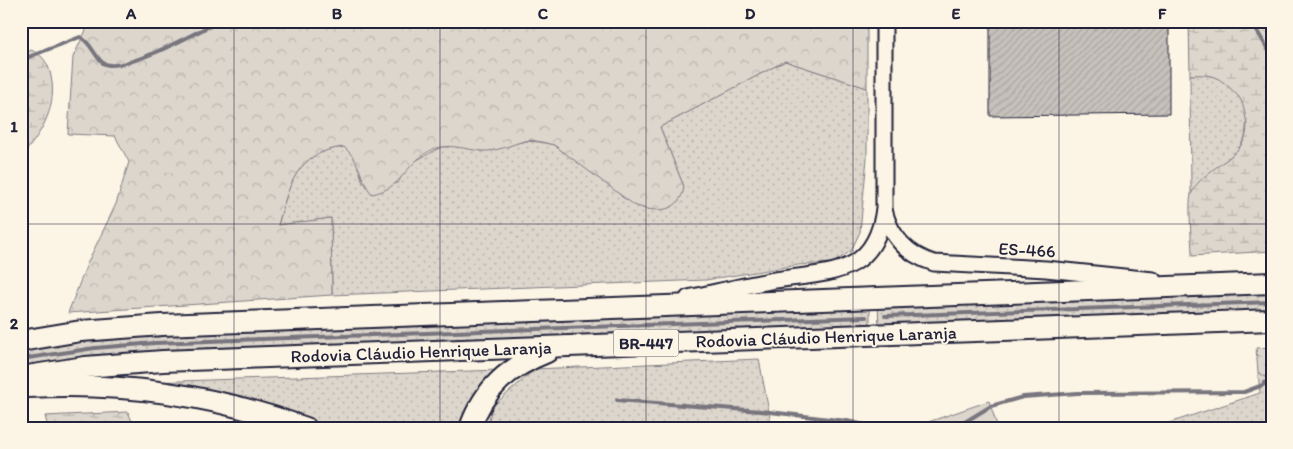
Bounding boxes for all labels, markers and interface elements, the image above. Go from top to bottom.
text: A [125,4,137,23]
text: B [332,4,343,23]
text: C [538,4,549,23]
text: D [745,4,756,23]
text: E [952,4,961,23]
text: F [1158,4,1167,23]
text: 1 [10,117,18,136]
street label: ES-466 [998,238,1056,262]
text: 2 [10,314,19,333]
street label: Rodovia Cláudio Henrique Laranja [695,321,957,353]
road number: BR-447 [614,329,678,356]
street label: Rodovia Cláudio Henrique Laranja [290,336,552,368]

